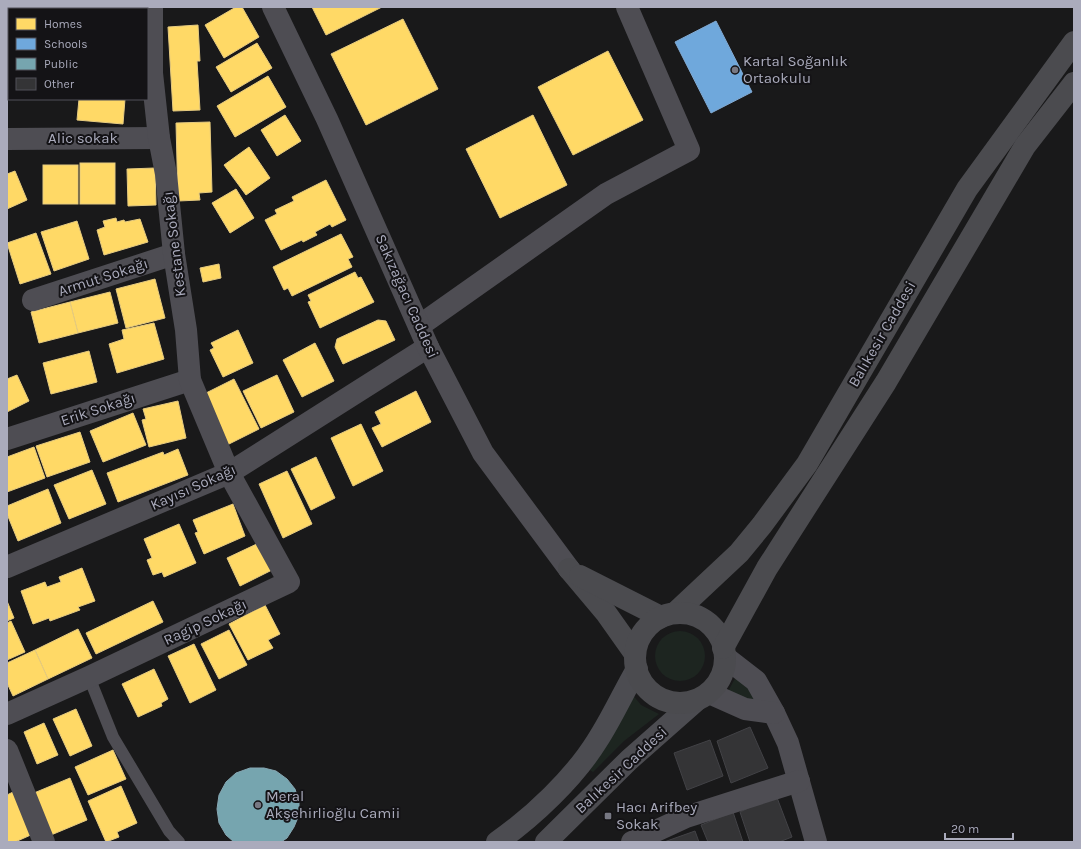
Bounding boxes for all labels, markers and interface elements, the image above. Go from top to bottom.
legend [8,8,148,100]
text: Homes [44,17,82,31]
text: Schools [44,37,87,51]
place label: Kartal Soğanlık Ortaokulu [743,52,848,87]
text: Public [44,57,78,71]
marker: Kartal Soğanlık Ortaokulu [730,65,740,75]
text: Other [44,77,75,91]
street label: Alic sokak [48,129,118,147]
street label: Kestane Sokağı [159,190,189,298]
street label: Sakızağacı Caddesi [372,231,442,361]
street label: Armut Sokağı [56,254,150,300]
street label: Balıkesir Caddesi [844,278,920,390]
street label: Erik Sokağı [58,389,138,429]
street label: Kayısı Sokağı [147,460,239,514]
street label: Ragip Sokağı [161,595,249,649]
street label: Balıkesir Caddesi [571,723,671,817]
place label: Meral Akşehirlioğlu Camii [266,787,400,822]
place label: Hacı Ari̇fbey Sokak [616,798,697,833]
marker: Meral Akşehirlioğlu Camii [253,800,263,810]
marker: Hacı Ari̇fbey Sokak [603,811,613,821]
scale bar [945,815,1013,841]
text: 20 m [951,822,979,836]

